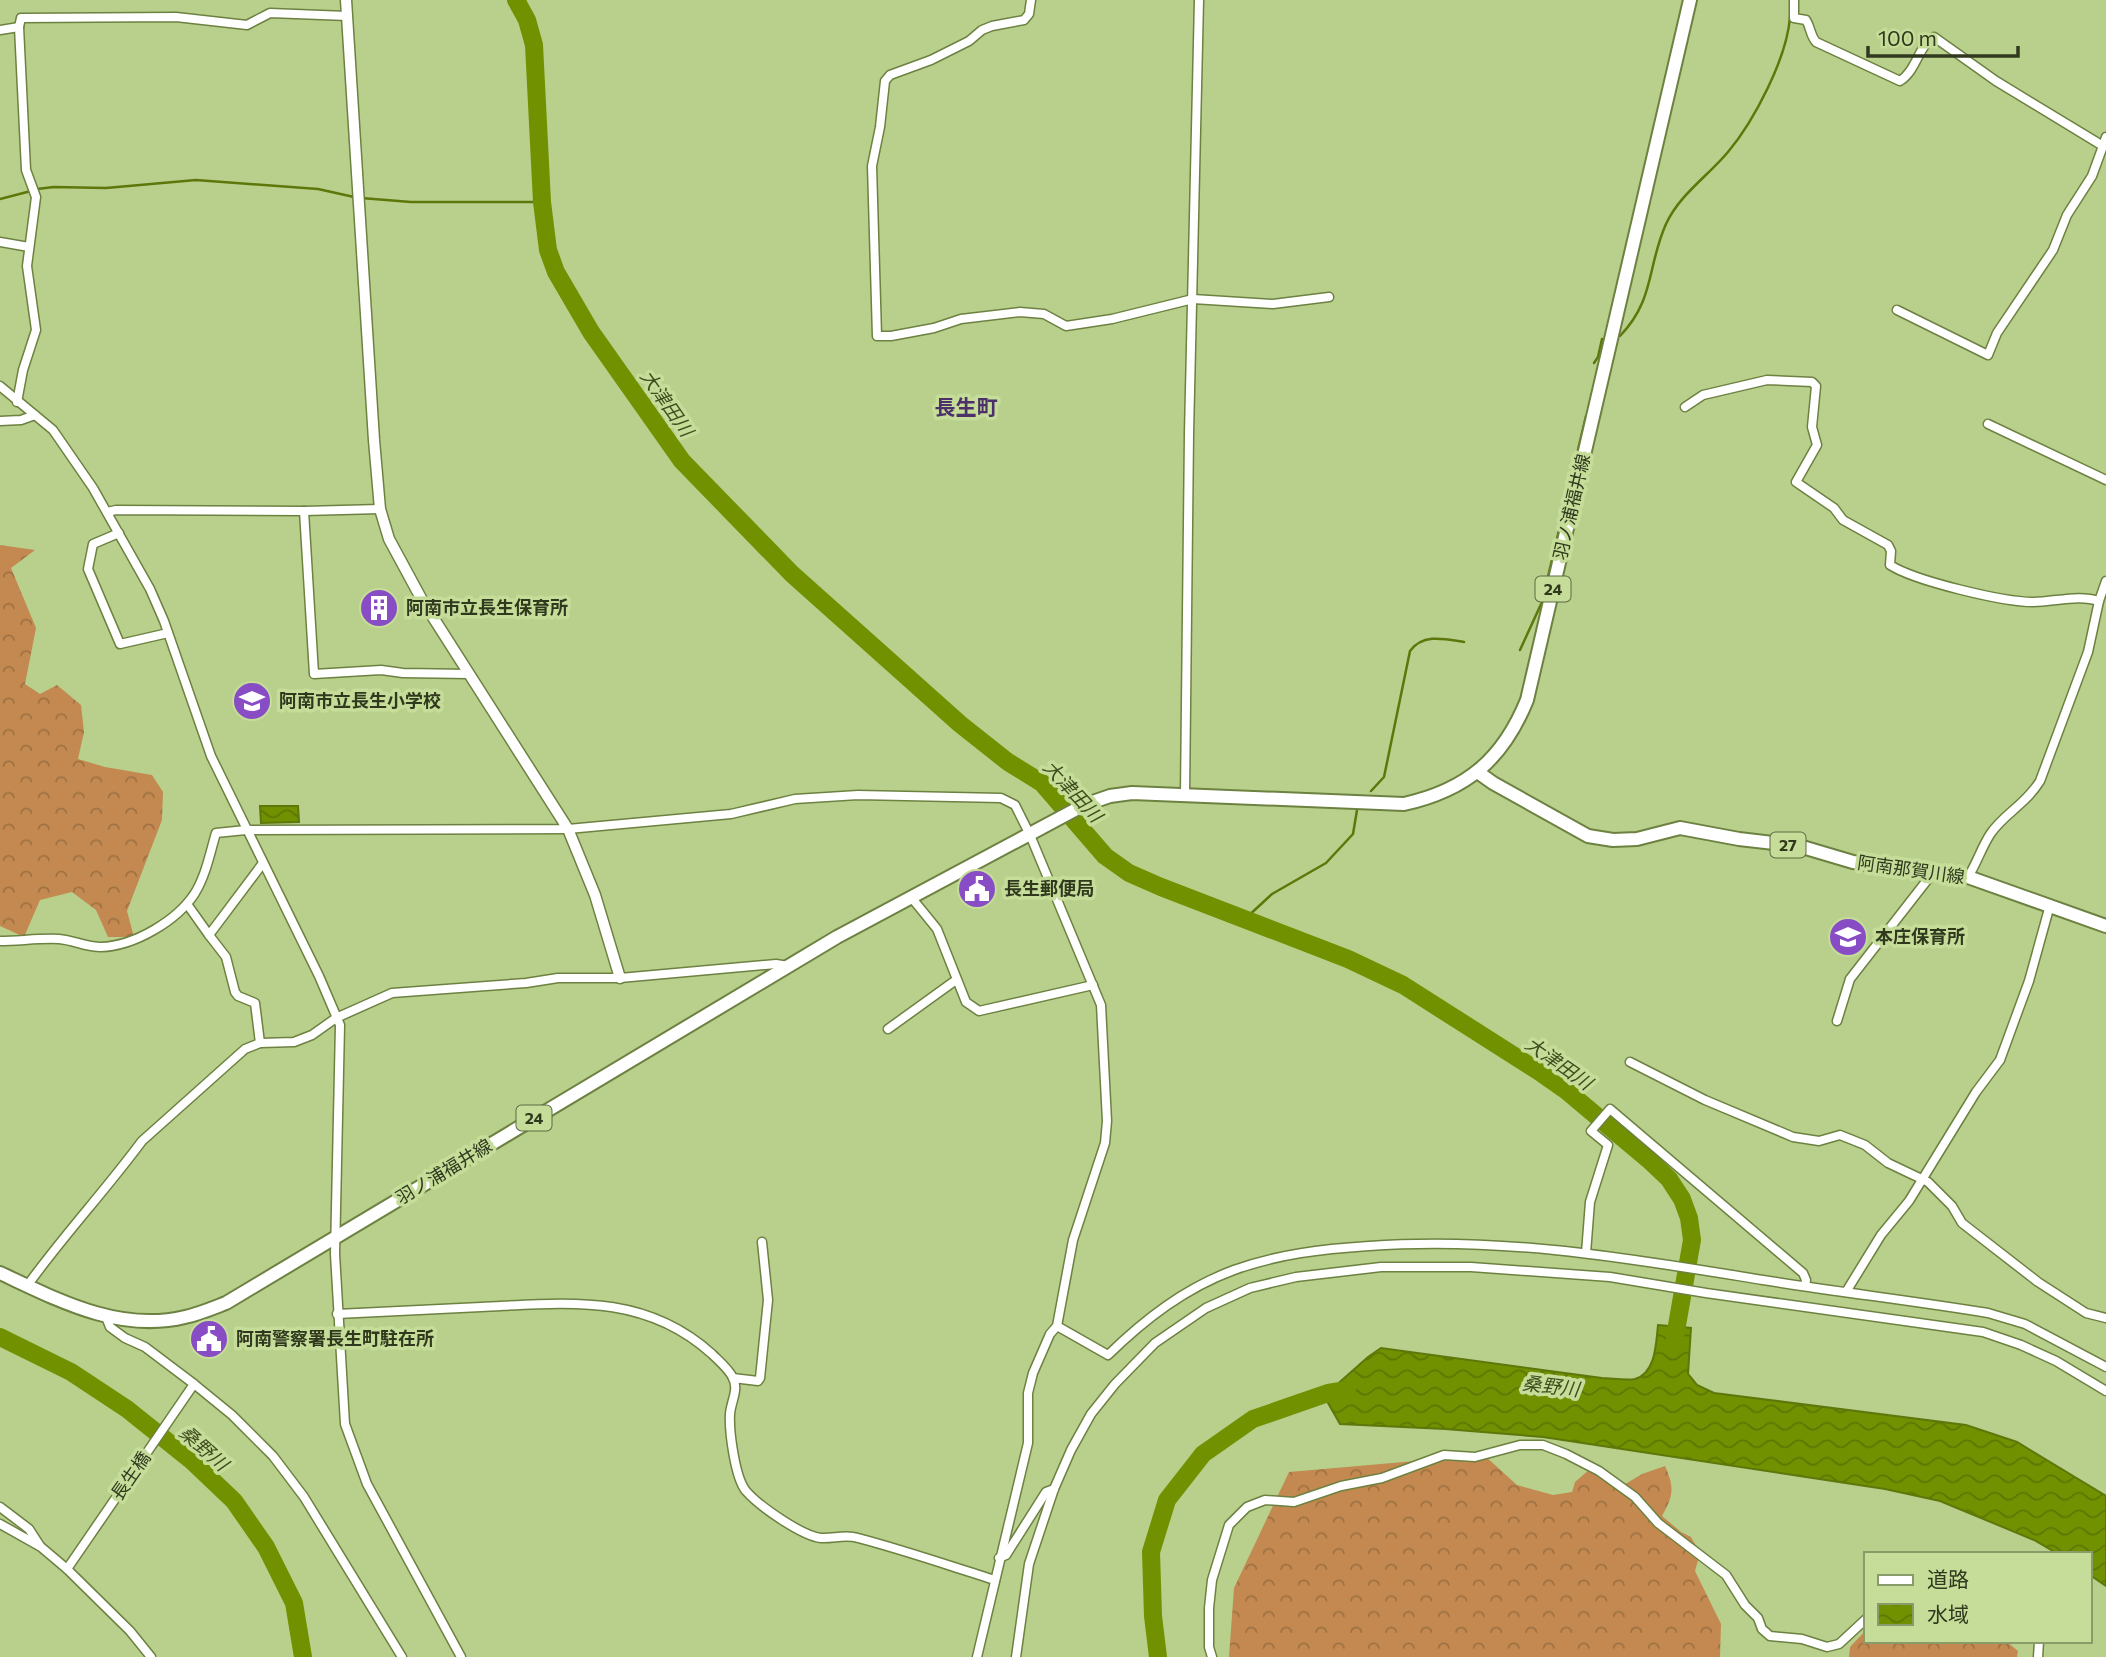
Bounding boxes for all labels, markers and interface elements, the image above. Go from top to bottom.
scale bar [1868,14,2018,58]
text: 100 m [1878,25,1937,50]
water label: 大津田川 [636,365,700,442]
district label: 長生町 [935,394,998,419]
street label: 羽ノ浦福井線 [1548,452,1594,562]
road number: 24 [1536,576,1570,602]
building icon: 阿南市立長生保育所 [358,587,400,629]
place label: 阿南市立長生保育所 [406,596,568,618]
school or university icon: 阿南市立長生小学校 [231,680,273,722]
place label: 阿南市立長生小学校 [279,689,441,711]
water label: 大津田川 [1039,755,1109,828]
road number: 27 [1770,832,1806,858]
street label: 阿南那賀川線 [1856,851,1966,887]
public building icon: 長生郵便局 [956,868,998,910]
place label: 長生郵便局 [1004,877,1094,899]
school or university icon: 本庄保育所 [1827,916,1869,958]
place label: 本庄保育所 [1875,925,1965,947]
water label: 大津田川 [1522,1031,1599,1095]
road number: 24 [516,1106,552,1130]
street label: 羽ノ浦福井線 [392,1134,495,1208]
public building icon: 阿南警察署長生町駐在所 [188,1318,230,1360]
place label: 阿南警察署長生町駐在所 [236,1327,434,1349]
water label: 桑野川 [1521,1371,1583,1401]
water label: 桑野川 [175,1420,235,1476]
street label: 長生橋 [106,1447,155,1504]
legend [1864,1552,2092,1643]
text: 道路 [1927,1566,1969,1591]
text: 水域 [1927,1601,1969,1626]

